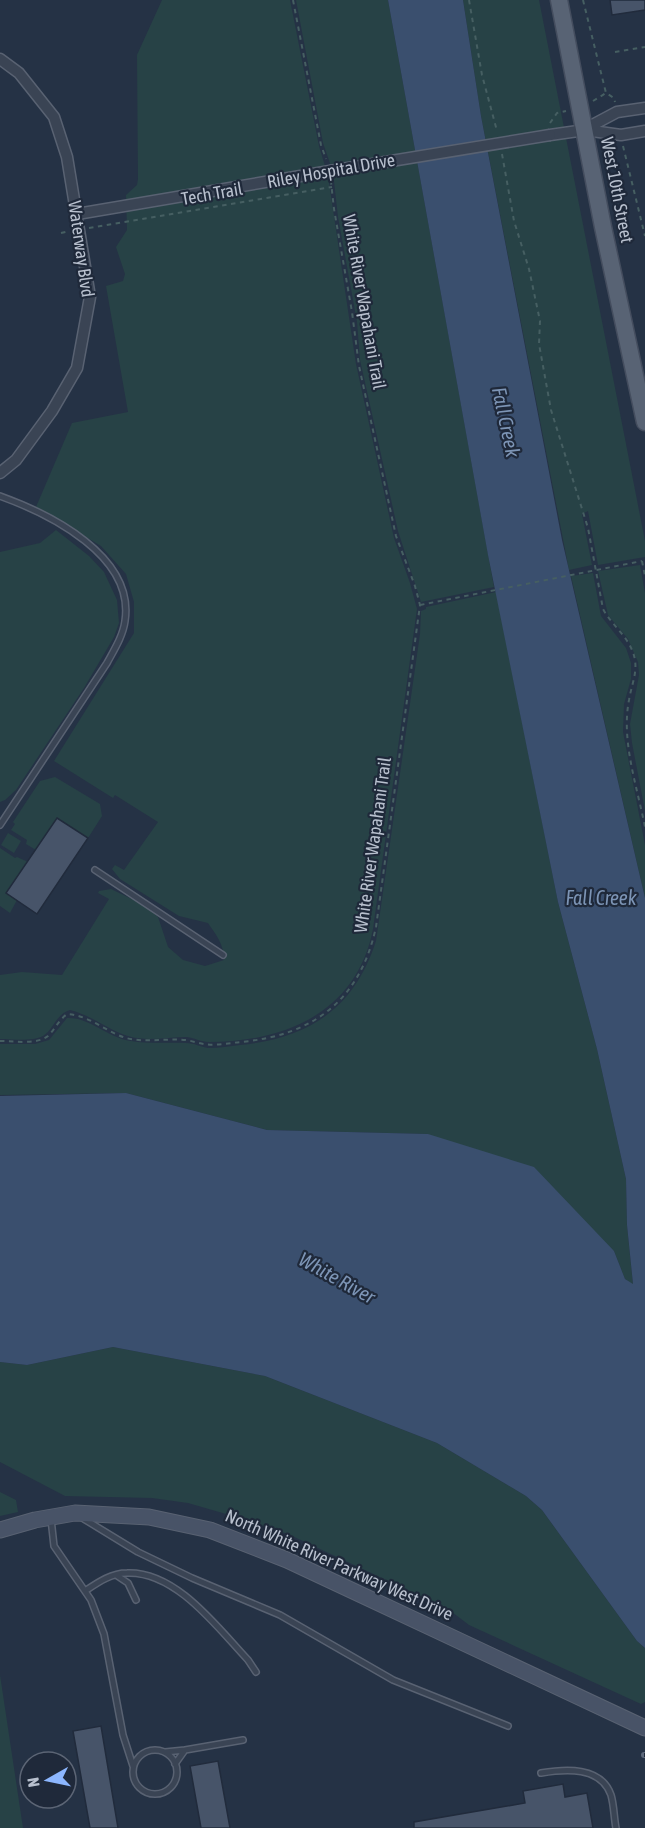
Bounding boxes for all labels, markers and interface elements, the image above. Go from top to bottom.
street label: West 10th Street [597,135,638,245]
street label: Riley Hospital Drive [265,149,396,192]
street label: Tech Trail [180,178,244,209]
street label: Waterway Blvd [64,199,99,298]
street label: White River Wapahani Trail [339,213,390,391]
water label: Fall Creek [488,385,525,459]
street label: White River Wapahani Trail [350,756,395,934]
water label: Fall Creek [565,886,637,909]
water label: White River [295,1247,380,1308]
street label: North White River Parkway West Drive [222,1505,456,1624]
north arrow [18,1750,78,1810]
text: N [24,1776,43,1788]

